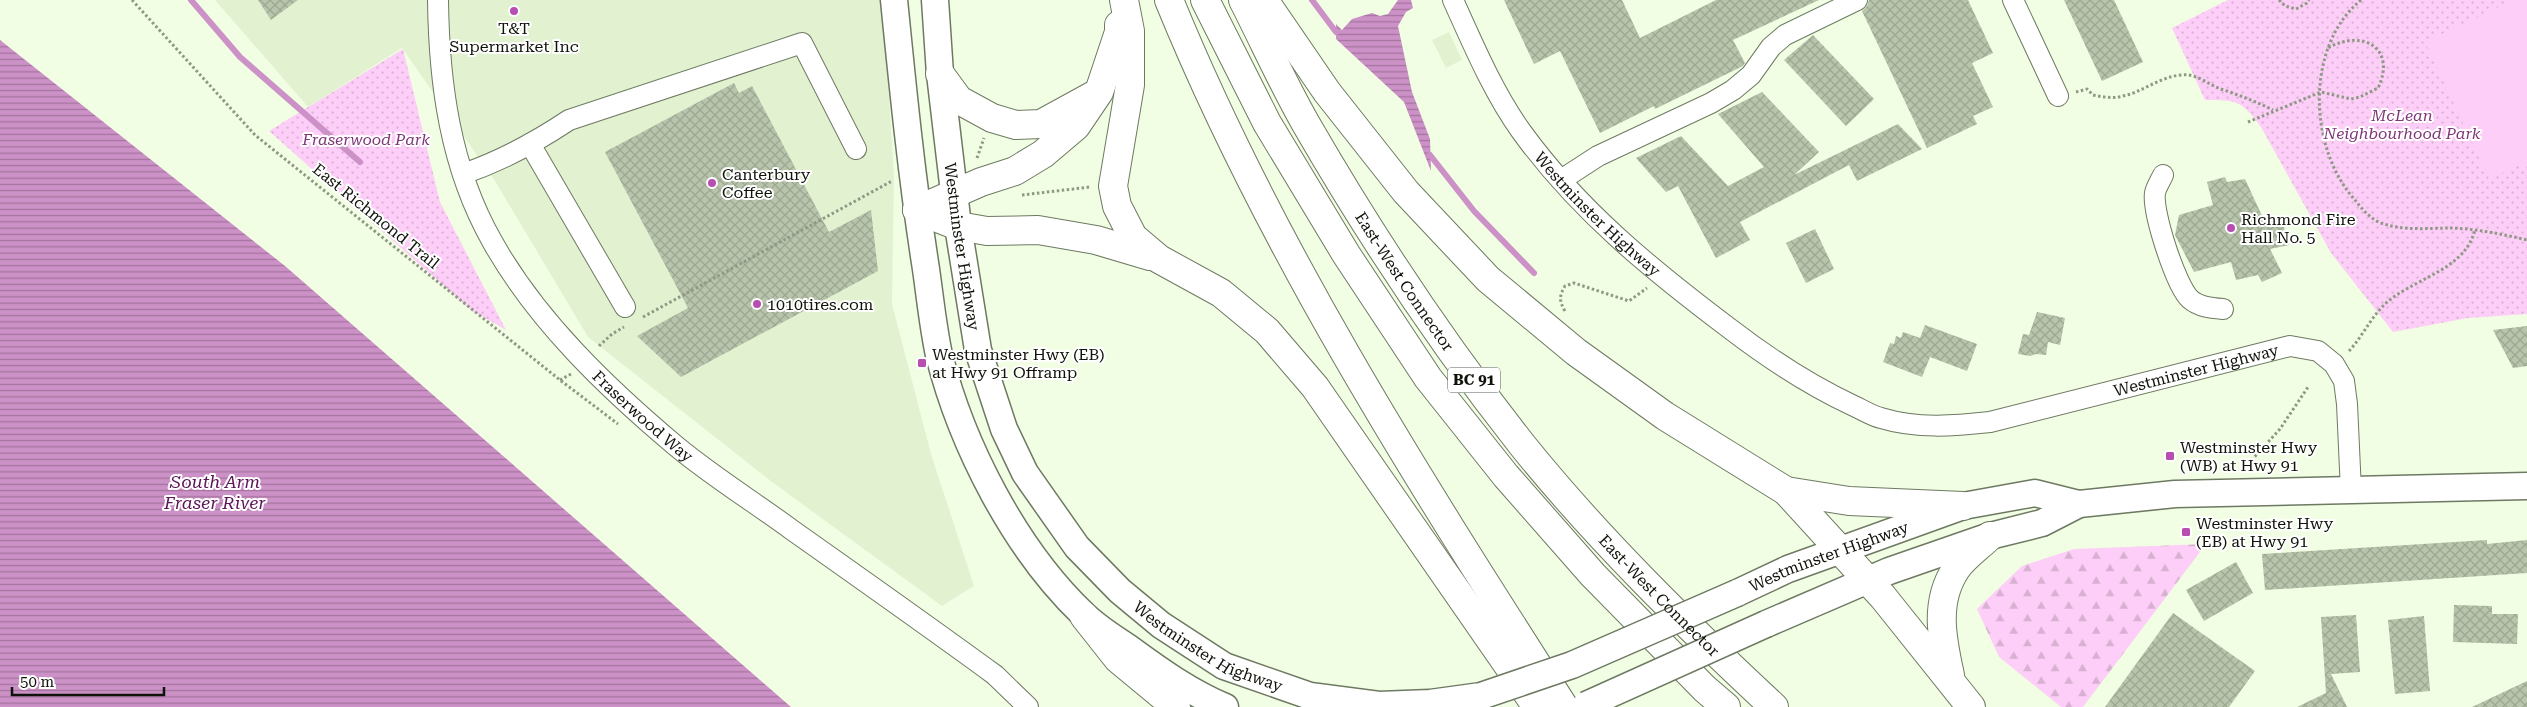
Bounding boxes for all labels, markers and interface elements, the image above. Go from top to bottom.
marker: T&T Supermarket Inc [508,5,520,17]
place label: T&T Supermarket Inc [449,19,579,56]
park label: McLean Neighbourhood Park [2323,106,2481,143]
park label: Fraserwood Park [301,130,430,149]
street label: Westminster Highway [1531,148,1665,280]
street label: East Richmond Trail [309,159,443,273]
street label: Westminster Highway [941,161,984,332]
place label: Canterbury Coffee [722,165,811,202]
marker: Canterbury Coffee [706,177,718,189]
street label: East-West Connector [1352,208,1458,355]
place label: Richmond Fire Hall No. 5 [2241,210,2356,247]
marker: Richmond Fire Hall No. 5 [2225,222,2237,234]
place label: 1010tires.com [767,295,874,314]
marker: 1010tires.com [751,298,763,310]
street label: Westminster Highway [2112,340,2281,400]
place label: Westminster Hwy (EB) at Hwy 91 Offramp [932,345,1104,382]
marker: Westminster Hwy (EB) at Hwy 91 Offramp [916,357,928,369]
street label: Fraserwood Way [589,366,697,466]
road number: BC 91 [1448,368,1500,392]
place label: Westminster Hwy (WB) at Hwy 91 [2180,438,2318,475]
marker: Westminster Hwy (WB) at Hwy 91 [2164,450,2176,462]
water label: South Arm Fraser River [163,471,266,513]
place label: Westminster Hwy (EB) at Hwy 91 [2196,514,2334,551]
street label: Westminster Highway [1746,517,1911,595]
marker: Westminster Hwy (EB) at Hwy 91 [2180,526,2192,538]
street label: East-West Connector [1595,531,1724,660]
street label: Westminster Highway [1130,597,1286,695]
scale bar [12,664,165,696]
text: 50 m [20,673,55,691]

